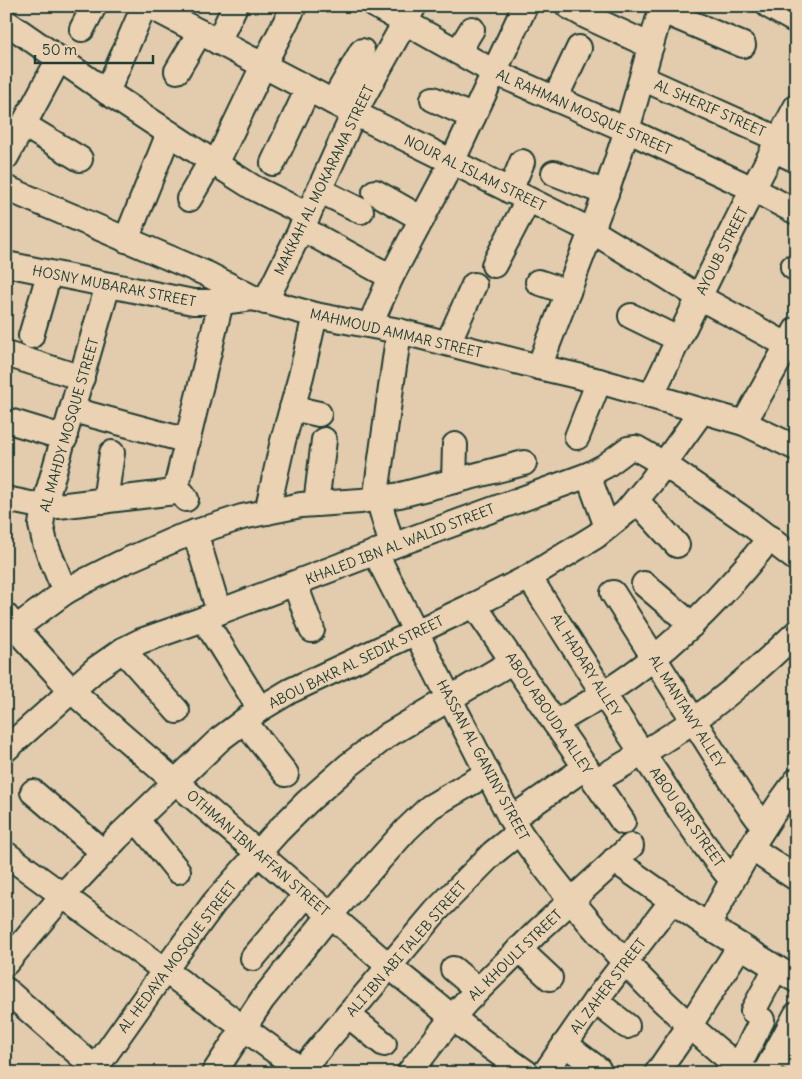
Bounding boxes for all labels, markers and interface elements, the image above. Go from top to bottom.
scale bar [35,32,152,64]
text: 50 m [42,40,77,59]
street label: AL RAHMAN MOSQUE STREET [493,65,675,159]
street label: AL SHERIF STREET [652,75,768,141]
street label: MAKKAH AL MOKARAMA STREET [270,82,378,278]
street label: NOUR AL ISLAM STREET [401,131,549,215]
street label: AYOUB STREET [692,204,752,298]
street label: HOSNY MUBARAK STREET [31,261,197,311]
street label: MAHMOUD AMMAR STREET [308,304,484,362]
street label: AL MAHDY MOSQUE STREET [35,336,103,514]
street label: KHALED IBN AL WALID STREET [303,500,497,588]
street label: AL HADARY ALLEY [547,610,625,720]
street label: ABOU BAKR AL SEDIK STREET [266,612,446,712]
street label: ABOU ABOUDA ALLEY [502,649,597,777]
street label: AL MANTAWY ALLEY [645,651,729,771]
street label: HASSAN AL GANINY STREET [433,676,533,844]
street label: ABOU QIR STREET [646,763,728,871]
street label: OTHMAN IBN AFFAN STREET [183,786,333,920]
street label: AL HEDAYA MOSQUE STREET [114,878,240,1036]
street label: ALI IBN ABI TALEB STREET [342,878,470,1020]
street label: AL KHOULI STREET [464,906,566,1004]
street label: AL ZAHER STREET [566,935,650,1037]

